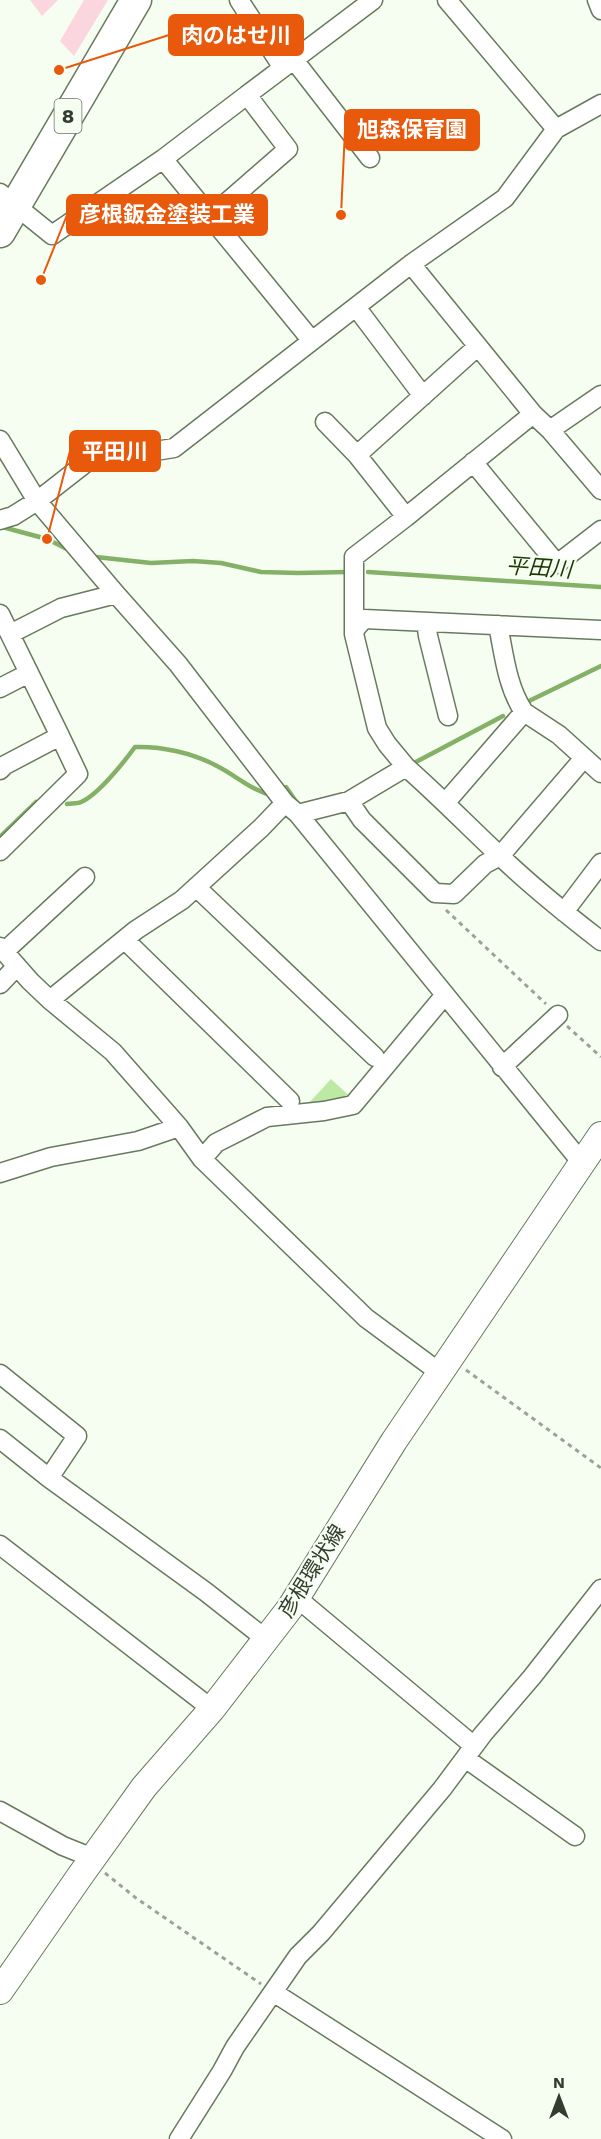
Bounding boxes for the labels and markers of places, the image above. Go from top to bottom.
callout: 肉のはせ川 [169,15,303,55]
callout: 旭森保育園 [345,110,479,150]
callout: 彦根鈑金塗装工業 [67,195,267,235]
callout: 平田川 [70,431,160,471]

